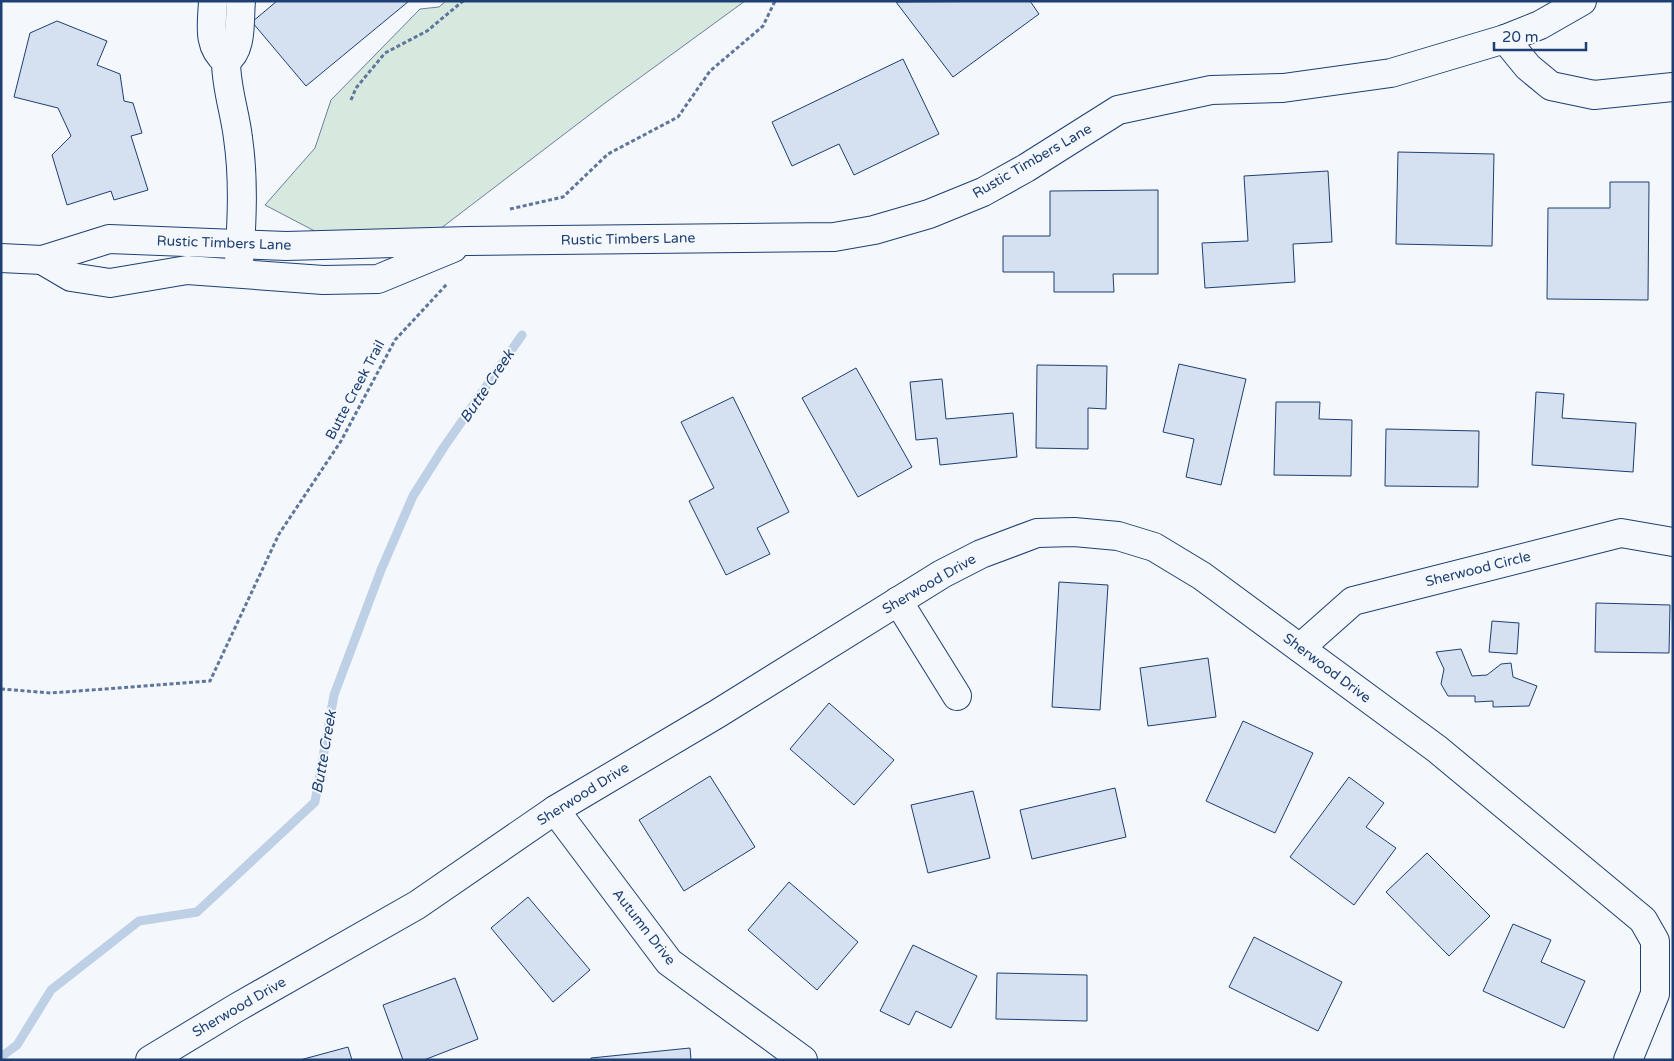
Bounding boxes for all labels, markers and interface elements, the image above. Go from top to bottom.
scale bar [1494,20,1586,52]
text: 20 m [1502,28,1539,46]
street label: Rustic Timbers Lane [969,120,1095,202]
street label: Rustic Timbers Lane [561,229,696,249]
street label: Rustic Timbers Lane [156,232,292,254]
street label: Butte Creek Trail [322,337,388,443]
water label: Butte Creek [456,345,519,426]
street label: Sherwood Circle [1424,548,1533,590]
street label: Sherwood Drive [879,550,979,618]
street label: Sherwood Drive [1280,630,1374,707]
water label: Butte Creek [308,707,340,795]
street label: Sherwood Drive [534,759,632,829]
street label: Autumn Drive [609,885,679,969]
street label: Sherwood Drive [189,973,289,1041]

